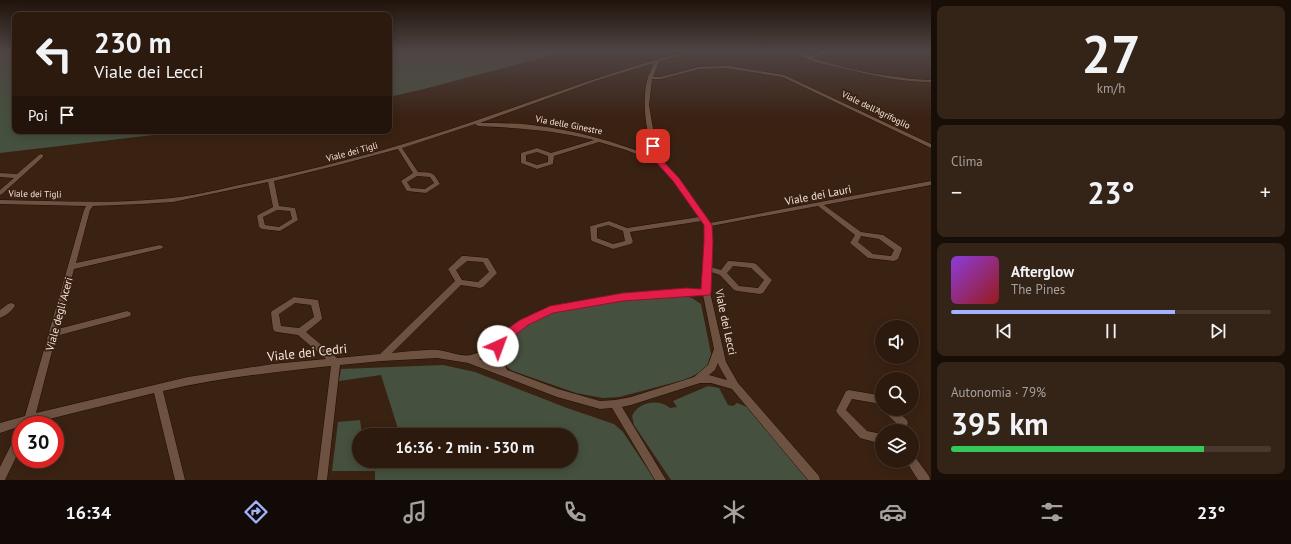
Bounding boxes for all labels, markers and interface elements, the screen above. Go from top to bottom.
text: 27 [1082,20,1140,87]
text: 230 m [94,24,171,61]
icon: left [28,28,80,80]
text: Viale dei Lecci [94,60,203,83]
text: km/h [1097,80,1125,97]
street label: Viale dell'Agrifoglio [839,88,912,131]
icon: arrive [56,104,78,126]
text: Poi [28,106,48,125]
street label: Via delle Ginestre [534,112,604,136]
pin [636,129,670,163]
icon: arrive [642,135,664,157]
street label: Viale dei Tigli [324,139,379,164]
text: Clima [951,153,983,170]
text: 23° [1087,173,1135,212]
text: − [951,178,962,206]
text: + [1260,178,1271,206]
street label: Viale dei Lauri [783,182,852,208]
street label: Viale dei Tigli [8,188,62,199]
text: Afterglow [1011,262,1074,281]
street label: Viale degli Aceri [42,276,76,353]
text: The Pines [1011,281,1065,298]
street label: Viale dei Lecci [712,287,740,356]
map controls [875,320,919,468]
button: sound [875,320,919,364]
icon: previous [993,320,1015,342]
icon: pause [1100,320,1122,342]
icon: next [1207,320,1229,342]
position arrow [477,325,519,367]
street label: Viale dei Cedri [265,340,348,365]
button: search [875,372,919,416]
text: Autonomia · 79% [951,384,1046,401]
text: 395 km [951,404,1049,443]
speed limit sign: 30 [12,416,64,468]
button: layers [875,424,919,468]
text: 16:36 · 2 min · 530 m [396,438,534,457]
icon: directions [242,498,270,526]
icon: music [401,498,429,526]
icon: phone [561,498,589,526]
icon: climate [720,498,748,526]
icon: car [879,498,907,526]
icon: filters [1038,498,1066,526]
text: 16:34 [66,501,111,524]
text: 23° [1197,501,1225,524]

